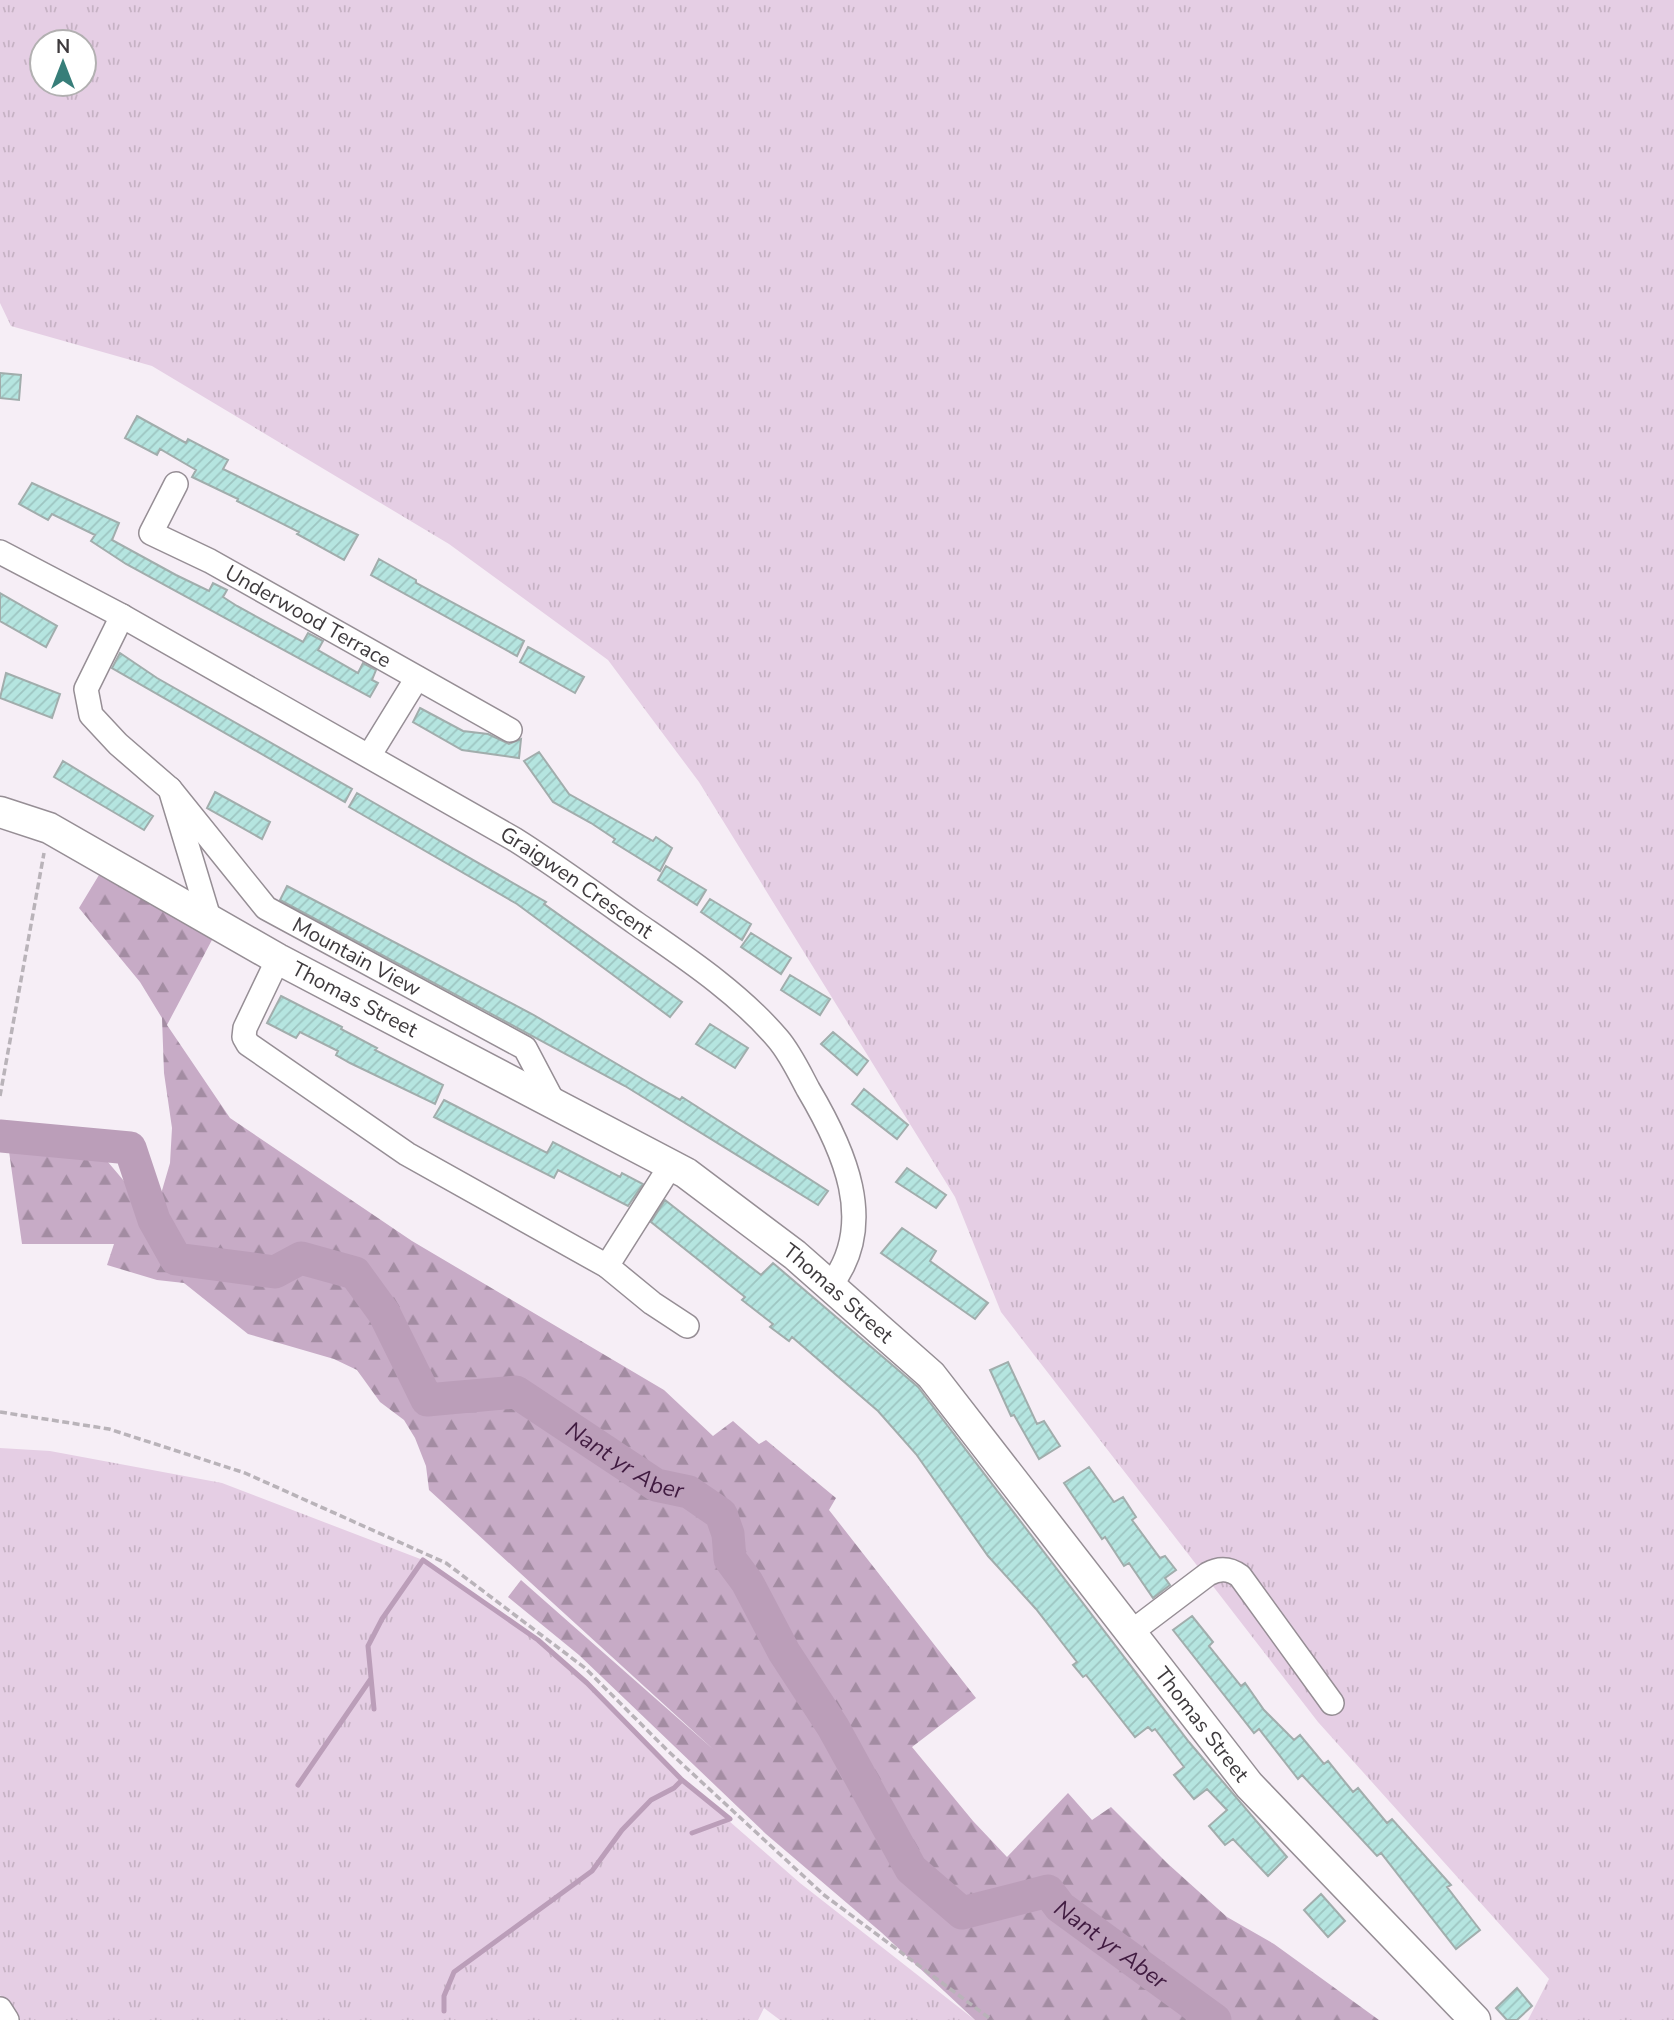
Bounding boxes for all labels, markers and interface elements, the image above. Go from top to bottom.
north arrow [28,28,98,98]
text: N [56,34,70,60]
street label: Underwood Terrace [220,558,396,674]
street label: Graigwen Crescent [495,820,659,945]
street label: Mountain View [288,911,426,1003]
street label: Thomas Street [287,955,423,1044]
street label: Thomas Street [777,1237,900,1350]
water label: Nant yr Aber [560,1414,687,1506]
street label: Thomas Street [1149,1661,1256,1788]
water label: Nant yr Aber [1048,1893,1174,1996]

